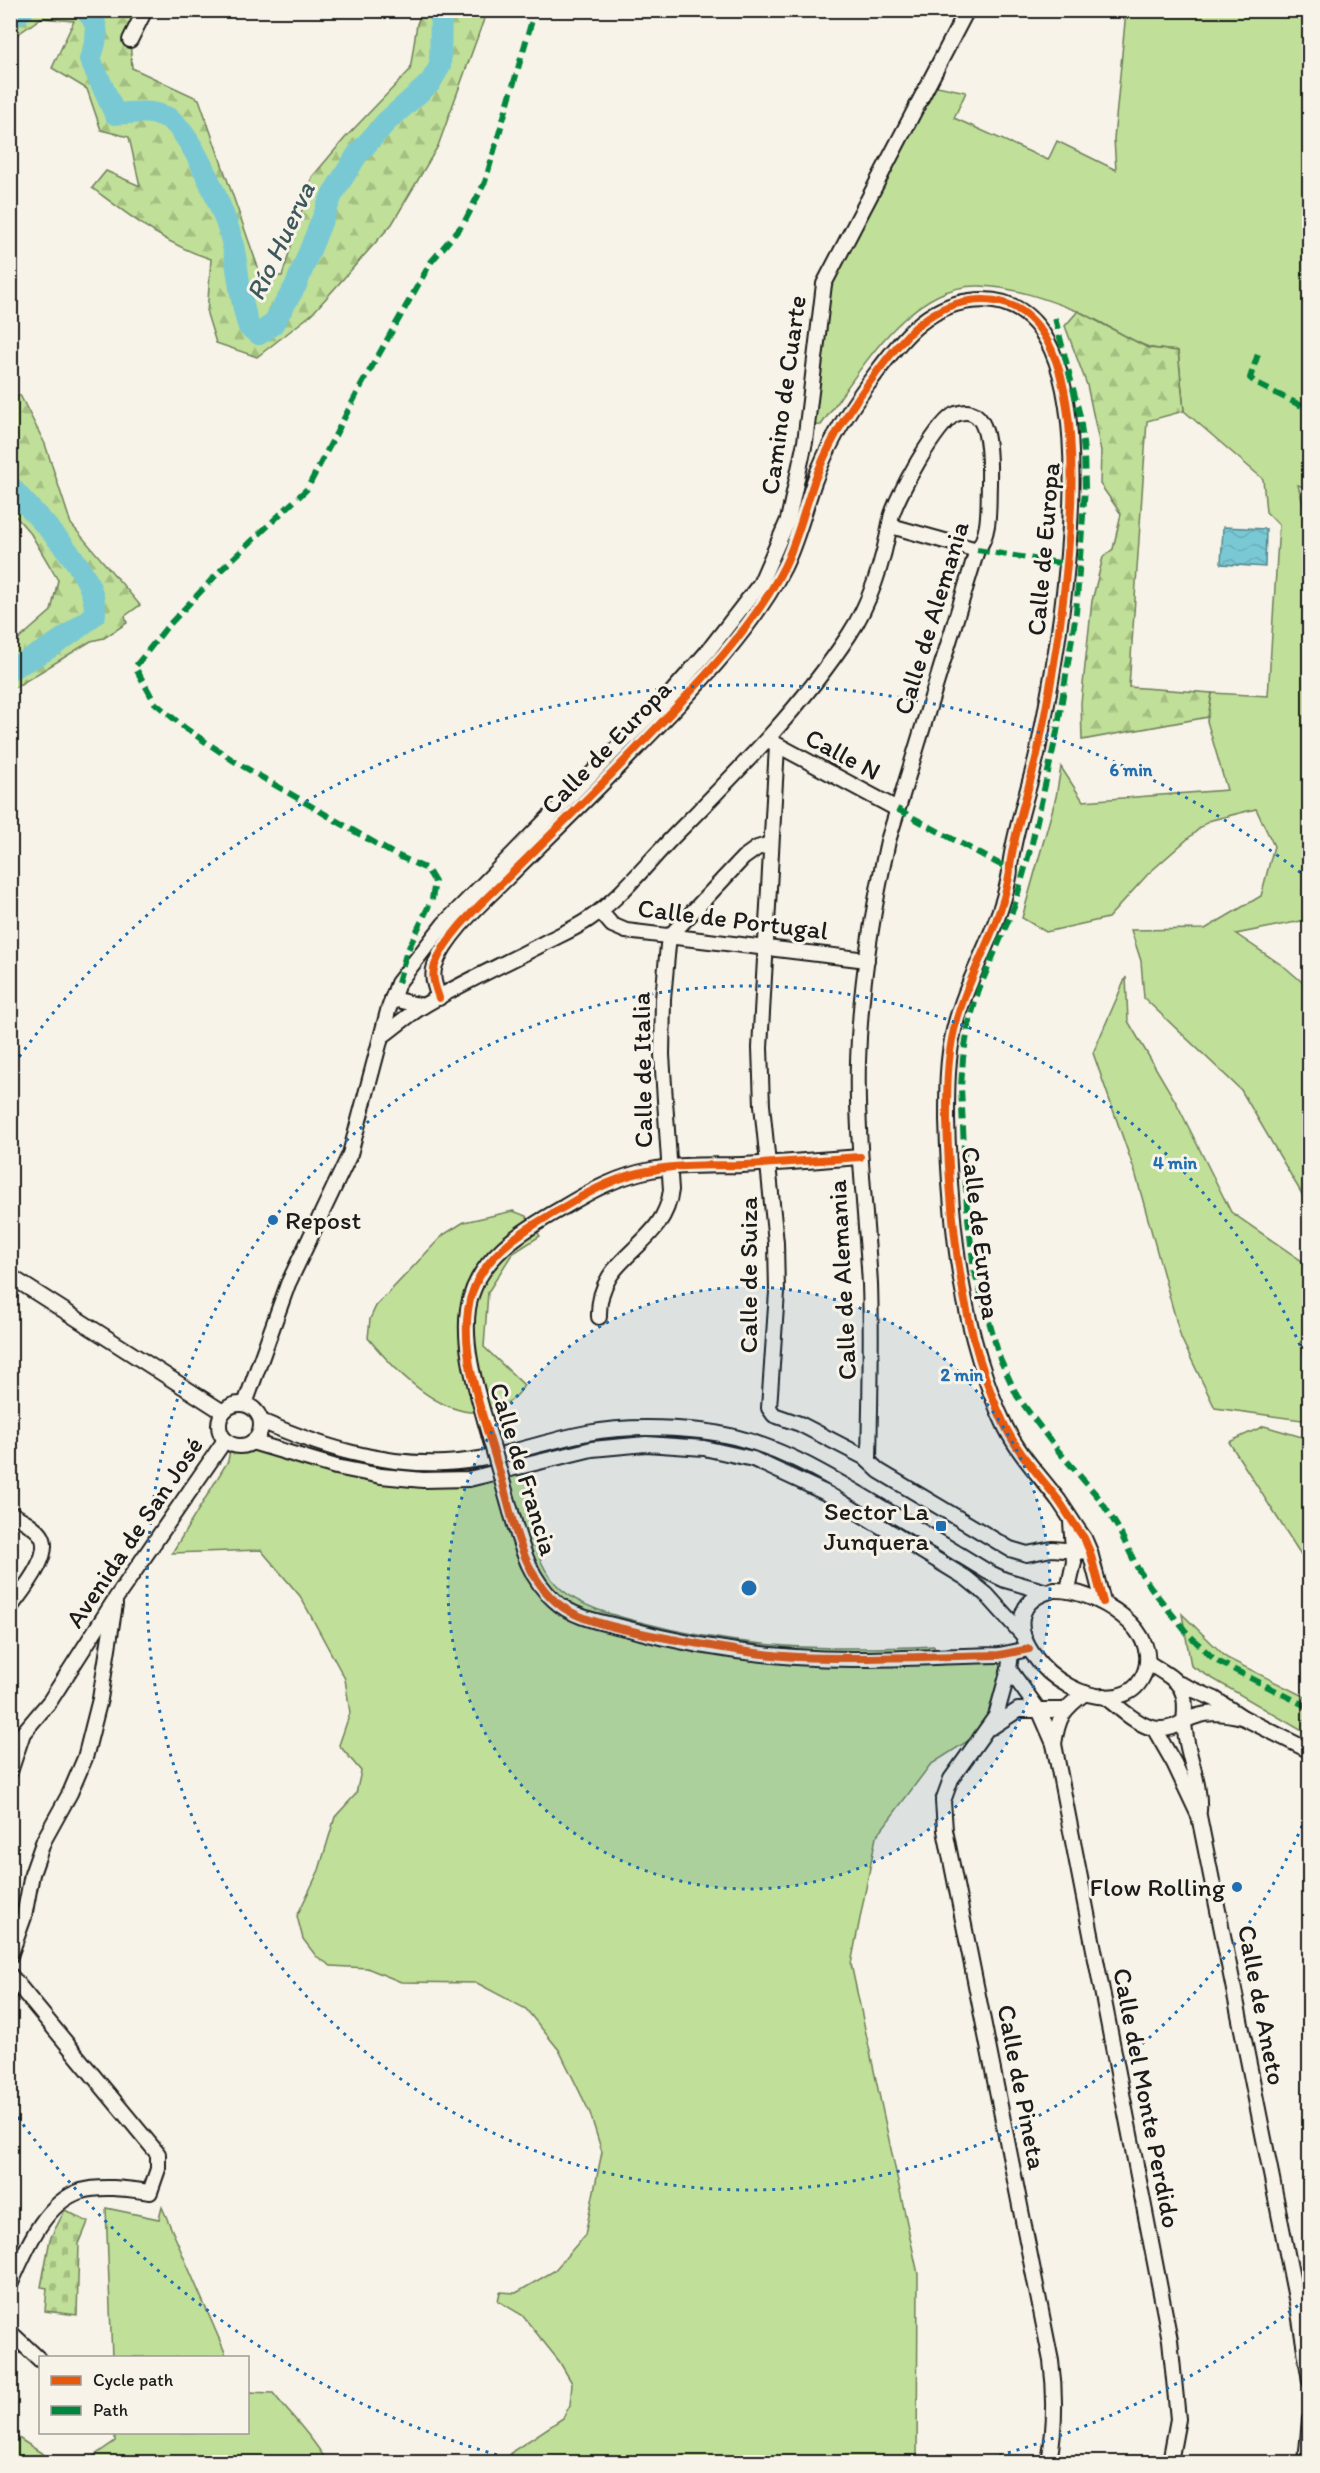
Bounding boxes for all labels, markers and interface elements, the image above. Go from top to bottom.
water label: Río Huerva [238,176,322,305]
street label: Camino de Cuarte [753,293,813,497]
street label: Calle de Europa [1019,460,1067,637]
street label: Calle de Alemania [886,517,976,719]
street label: Calle de Europa [534,673,678,821]
street label: Calle N [800,721,886,787]
text: 6 min [1110,759,1153,781]
street label: Calle de Portugal [636,891,830,947]
street label: Calle de Italia [625,991,659,1148]
street label: Calle de Europa [955,1145,1008,1322]
text: 4 min [1153,1152,1198,1174]
street label: Calle de Alemania [821,1178,863,1381]
street label: Calle de Suiza [732,1196,764,1353]
place label: Repost [285,1204,361,1236]
marker: Repost [266,1213,280,1227]
text: 2 min [941,1364,984,1386]
street label: Calle de Francia [483,1379,566,1560]
street label: Avenida de San José [58,1430,210,1634]
place label: Sector La Junquera [824,1495,930,1557]
marker: Sector La Junquera [934,1519,948,1533]
centre of rings [739,1578,759,1598]
place label: Flow Rolling [1090,1871,1226,1903]
marker: Flow Rolling [1230,1880,1244,1894]
street label: Calle de Aneto [1231,1922,1293,2088]
street label: Calle del Monte Perdido [1106,1965,1188,2231]
street label: Calle de Pineta [990,2002,1054,2173]
legend [39,2356,249,2434]
text: Cycle path [93,2369,174,2391]
text: Path [93,2399,128,2421]

